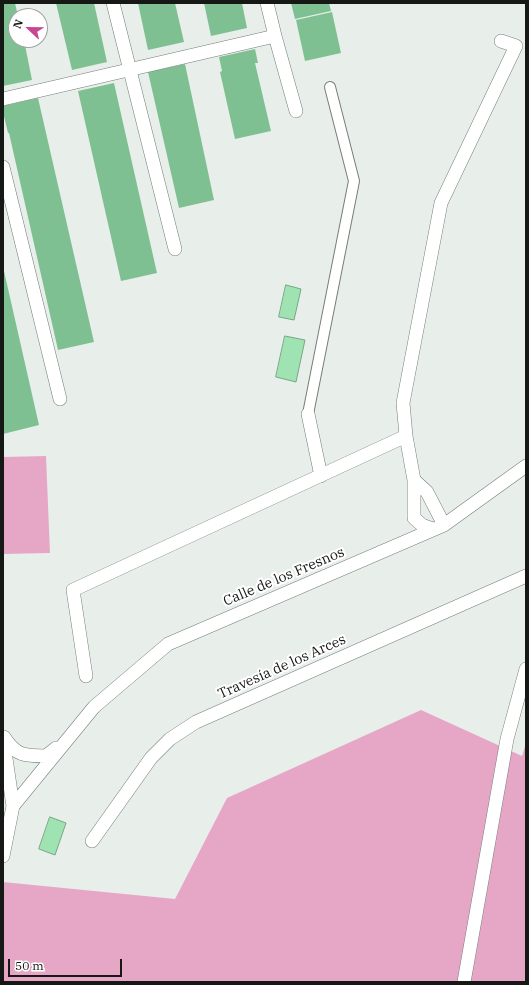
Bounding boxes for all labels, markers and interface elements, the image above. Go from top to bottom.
north arrow [8,8,48,48]
text: N [10,17,26,31]
street label: Calle de los Fresnos [221,544,347,610]
street label: Travesía de los Arces [215,631,349,703]
scale bar [10,951,124,977]
text: 50 m [15,958,44,973]

